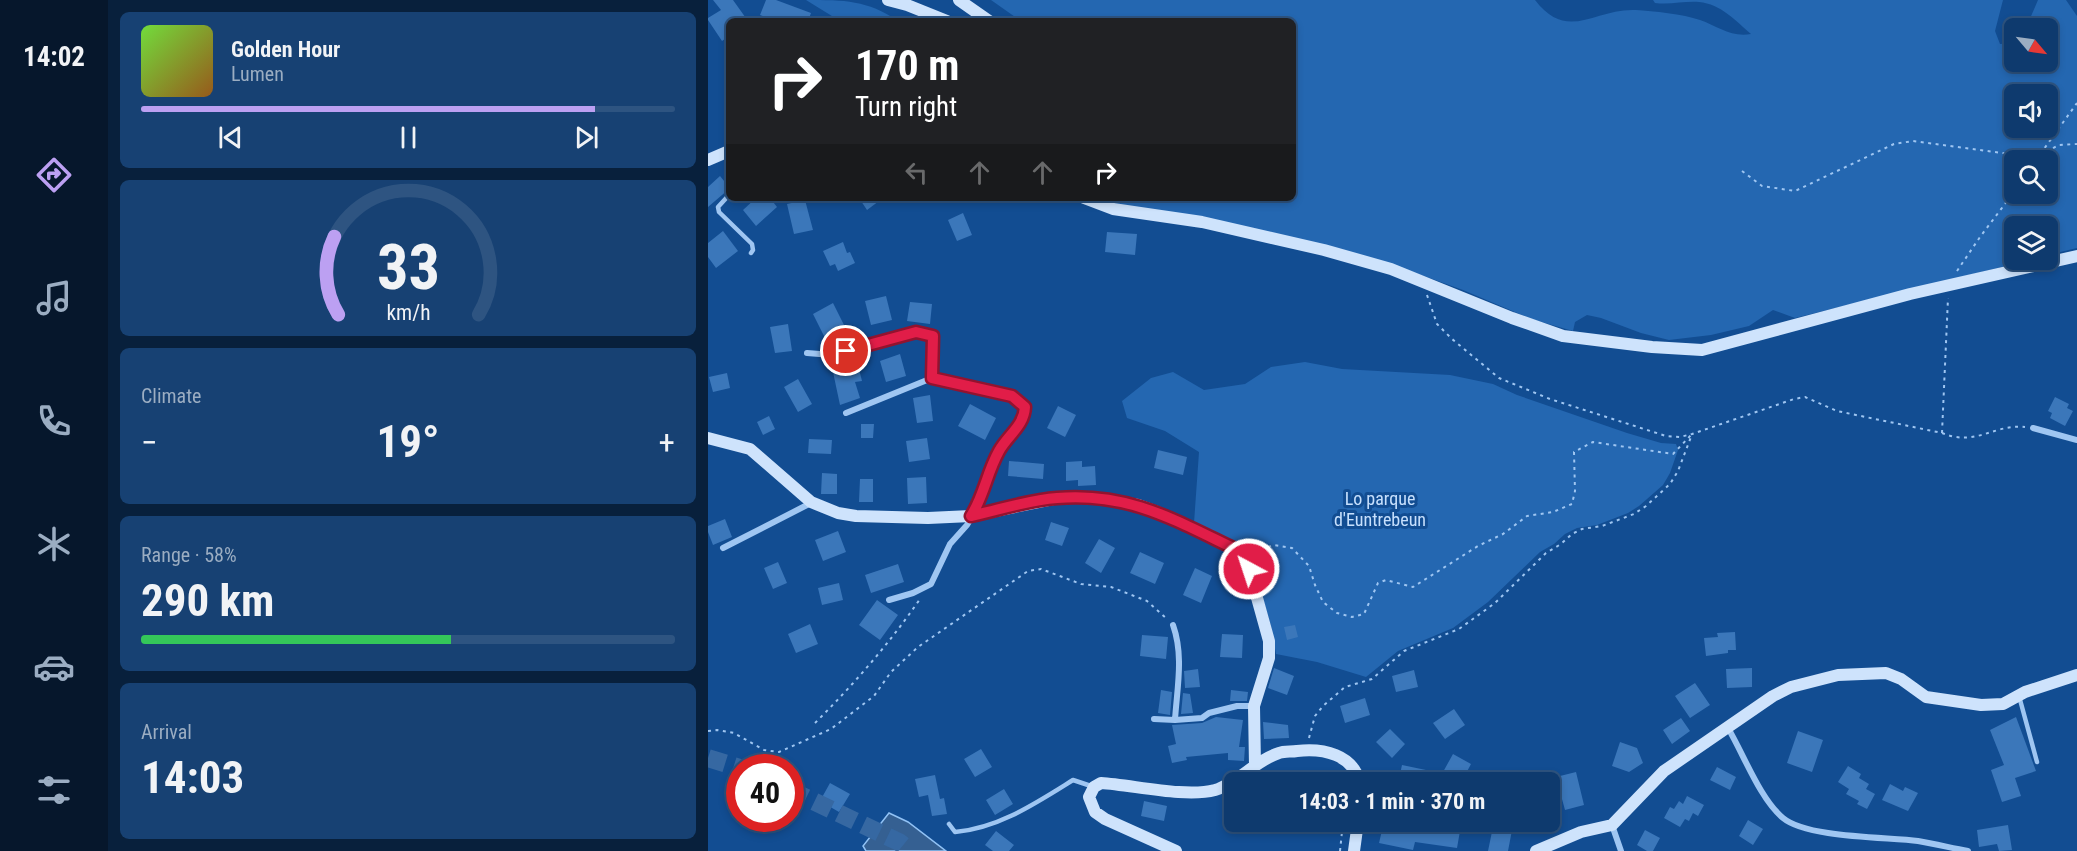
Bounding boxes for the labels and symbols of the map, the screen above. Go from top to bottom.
north arrow [2004,18,2058,72]
pin [820,325,871,376]
park label: Lo parque d'Euntrebeun [1334,488,1426,530]
position arrow [1217,537,1281,601]
speed limit sign: 40 [726,754,804,832]

